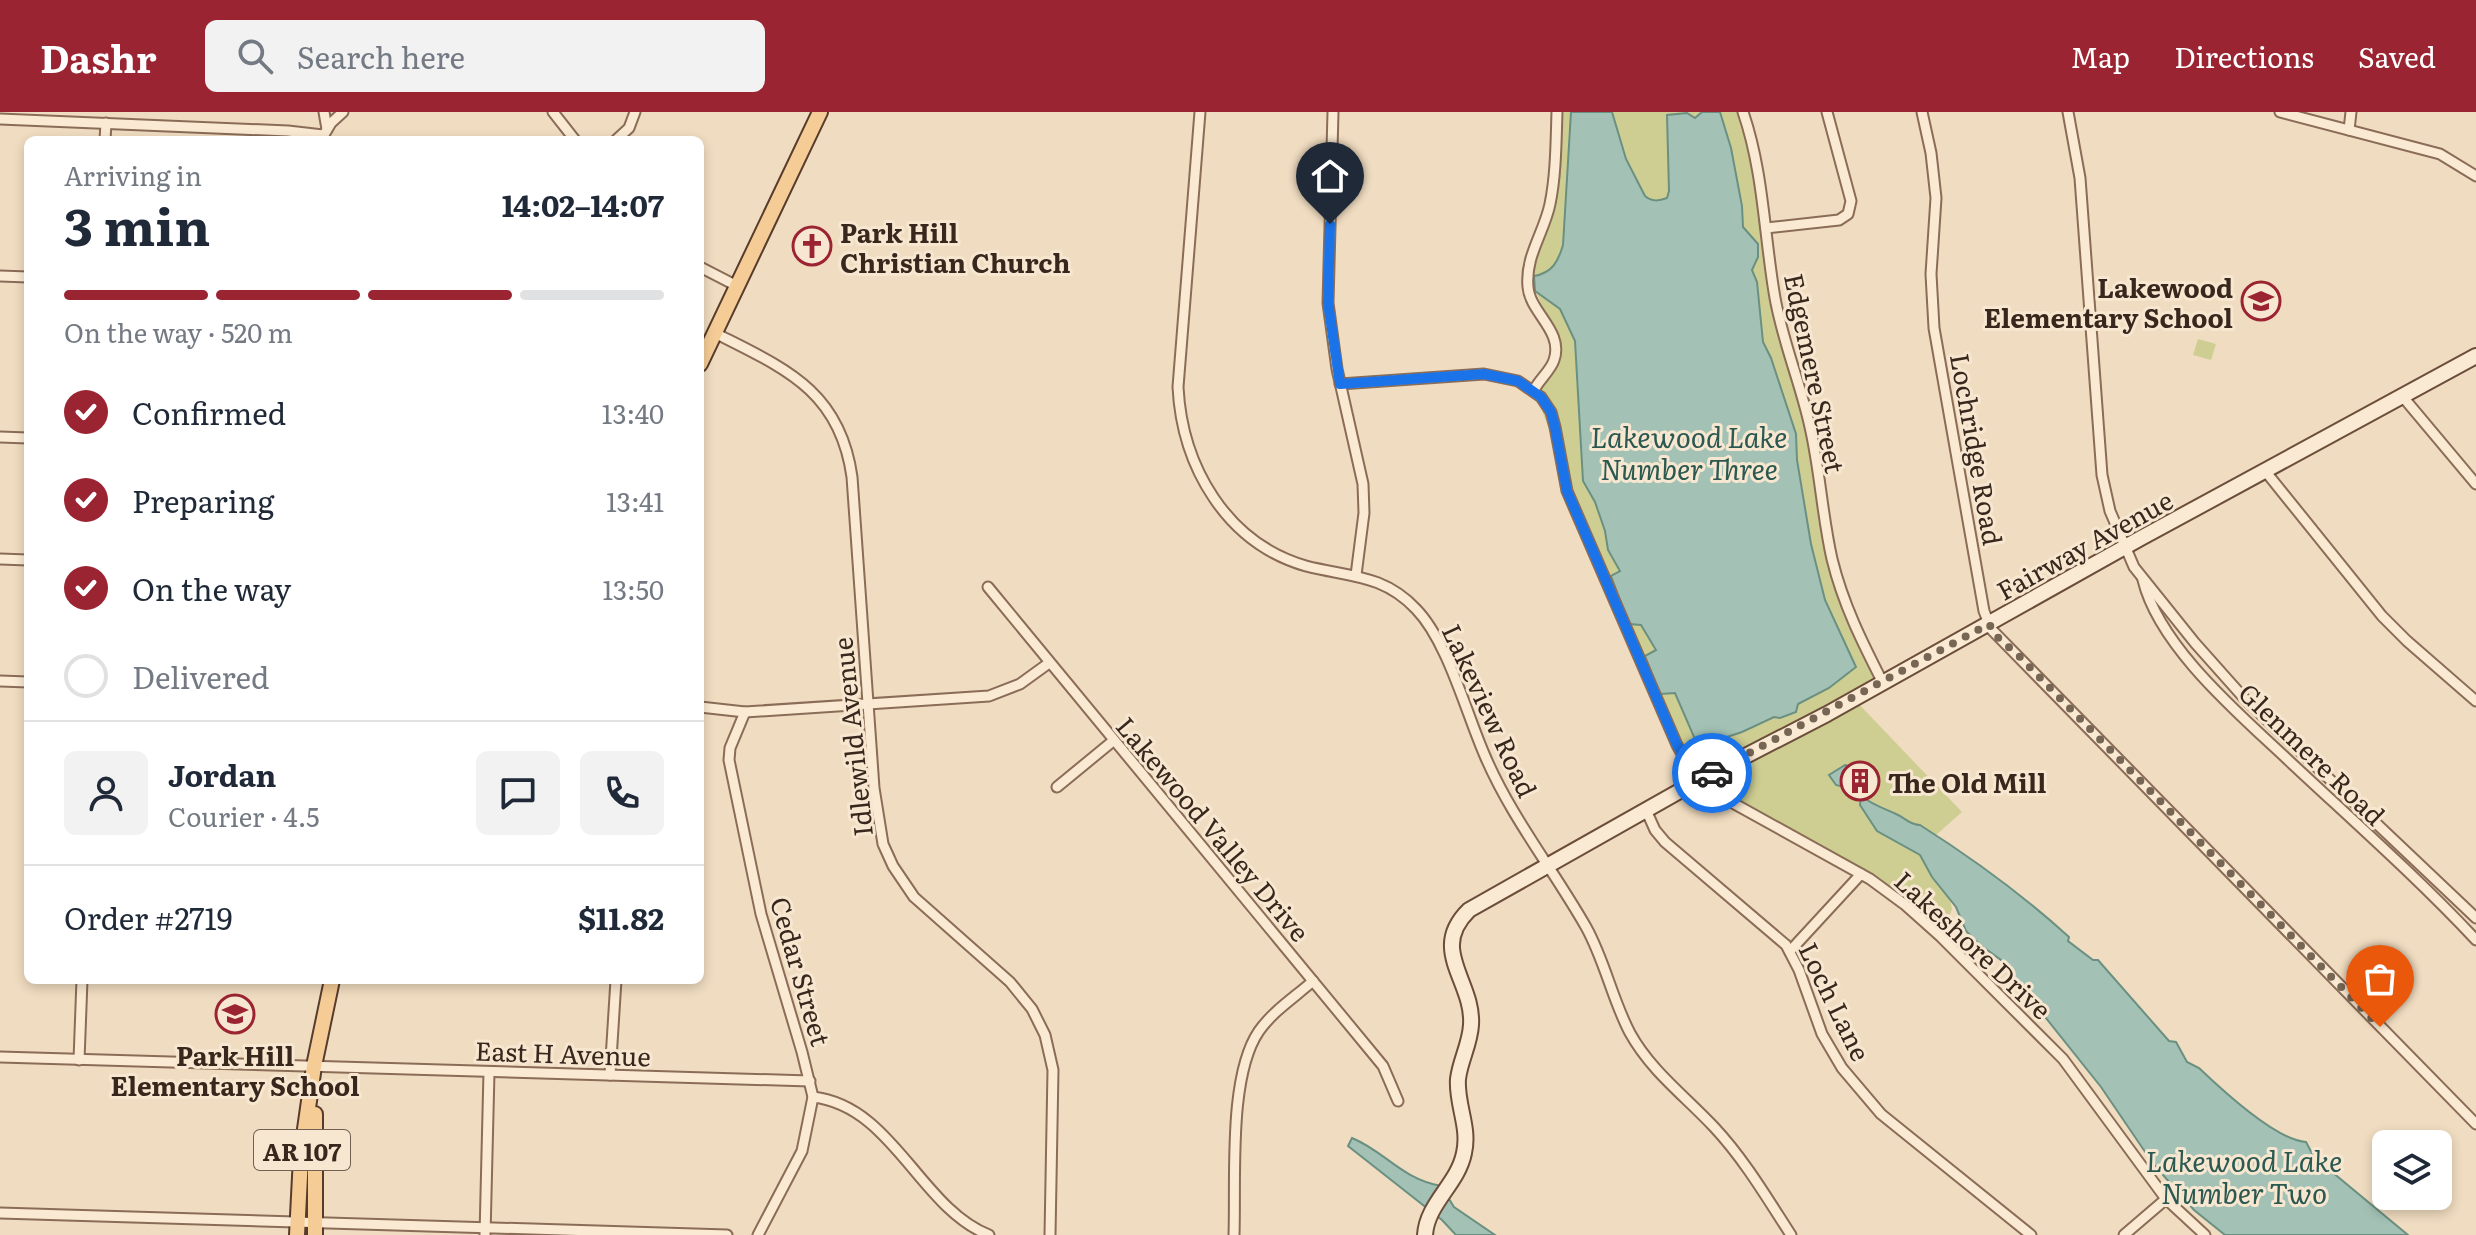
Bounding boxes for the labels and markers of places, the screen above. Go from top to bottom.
pin [1296,142,1364,224]
place label: Park Hill Christian Church [840,212,1070,281]
church icon: Park Hill Christian Church [791,225,833,267]
place label: Lakewood Elementary School [1984,267,2233,336]
school or university icon: Lakewood Elementary School [2240,280,2282,322]
building icon: The Old Mill [1839,760,1881,802]
place label: The Old Mill [1888,762,2047,801]
pin [2346,945,2414,1027]
school or university icon: Park Hill Elementary School [214,993,256,1035]
place label: Park Hill Elementary School [110,1035,360,1104]

